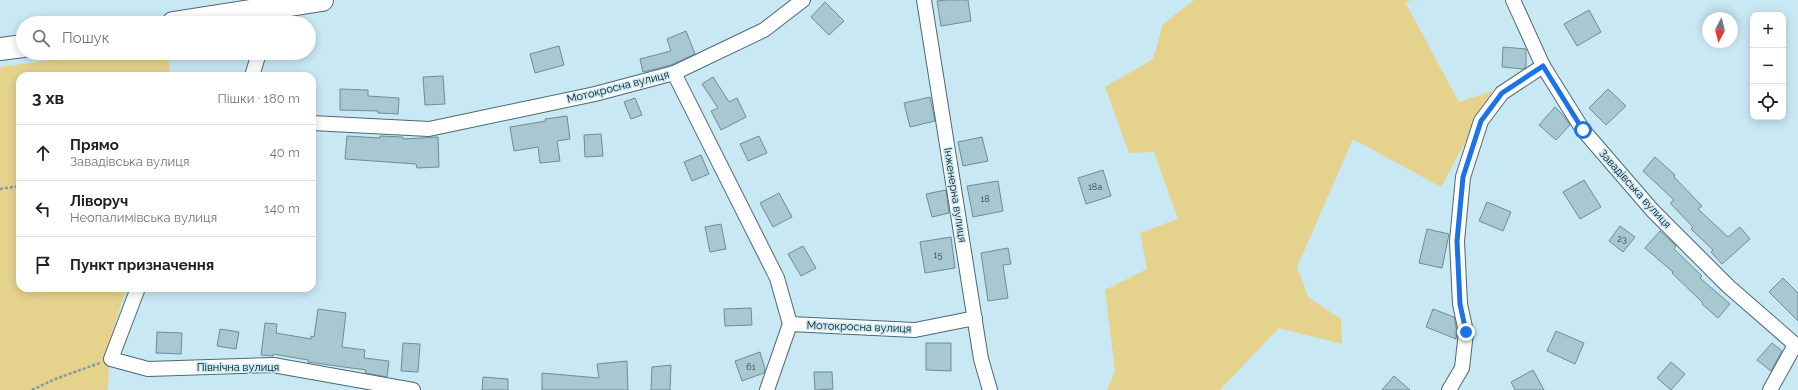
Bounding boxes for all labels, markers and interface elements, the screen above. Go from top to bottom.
north arrow [1702,12,1738,48]
map controls [1750,12,1786,120]
button: + [1750,12,1786,48]
search box [16,16,316,60]
icon: search [30,27,52,49]
text: Пошук [62,29,110,47]
button: − [1750,48,1786,84]
street label: Мотокросна вулиця [566,68,670,106]
button: locate [1750,84,1786,120]
text: 3 хв [32,88,64,108]
text: Пішки · 180 m [217,91,300,106]
route start [1574,121,1592,139]
text: Прямо [70,136,119,154]
icon: ahead [32,142,54,164]
text: 40 m [270,145,300,160]
street label: Інженерна вулиця [941,147,969,243]
street label: Завадівська вулиця [1596,147,1674,231]
text: Завадівська вулиця [70,154,190,169]
house number: 18а [1088,182,1102,192]
text: Ліворуч [70,192,128,210]
house number: 18 [980,194,990,204]
icon: left [32,198,54,220]
text: 140 m [264,201,300,216]
text: Неопалимівська вулиця [70,210,217,225]
house number: 23 [1617,234,1627,244]
house number: 15 [934,250,942,260]
icon: arrive [32,254,54,276]
text: Пункт призначення [70,256,214,274]
street label: Мотокросна вулиця [806,319,912,335]
route end [1457,323,1475,341]
street label: Північна вулиця [197,361,279,374]
house number: 61 [746,362,756,372]

